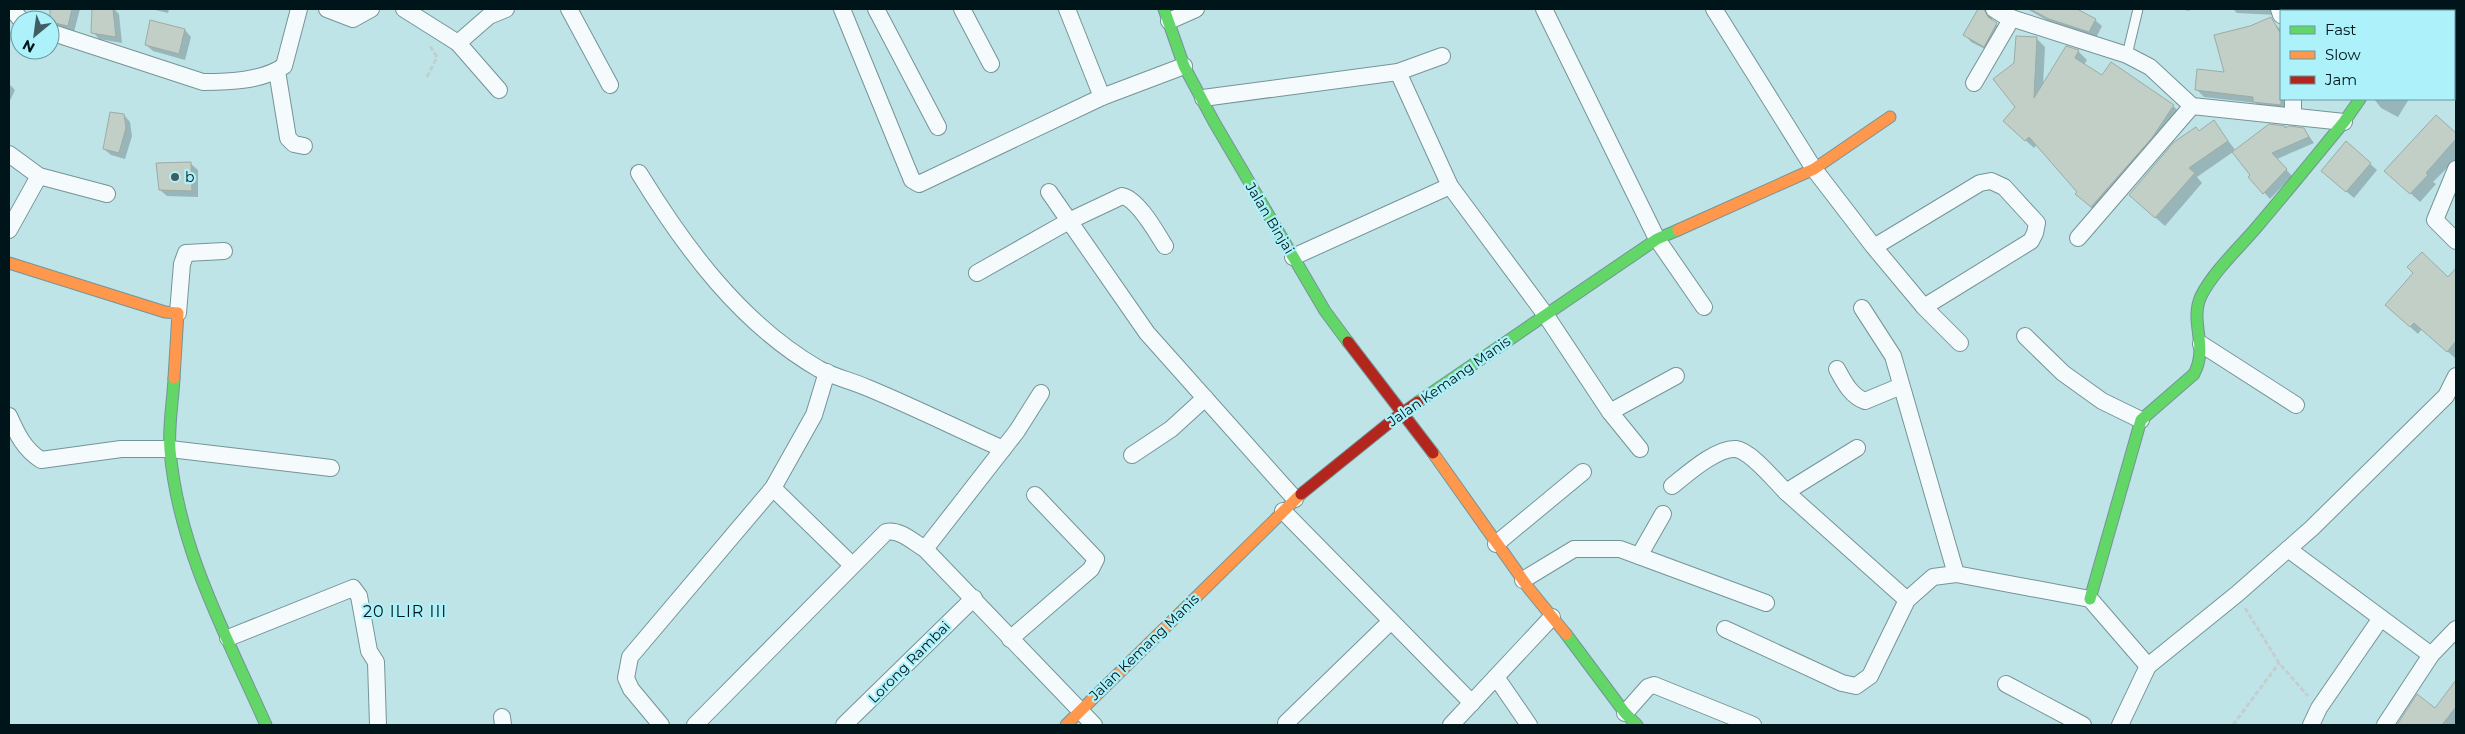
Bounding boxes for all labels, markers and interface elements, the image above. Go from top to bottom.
north arrow [10,10,60,60]
legend [2280,10,2455,100]
text: Fast [2325,20,2356,39]
text: N [19,36,38,57]
text: Slow [2325,45,2361,64]
text: Jam [2324,70,2357,89]
place label: b [185,168,195,186]
marker: b [169,171,181,183]
street label: Jalan Binjai [1241,178,1298,257]
street label: Jalan Kemang Manis [1383,332,1514,431]
street label: Jalan Kemang Manis [1085,590,1203,705]
district label: 20 ILIR III [363,602,447,621]
street label: Lorong Rambai [864,617,954,707]

